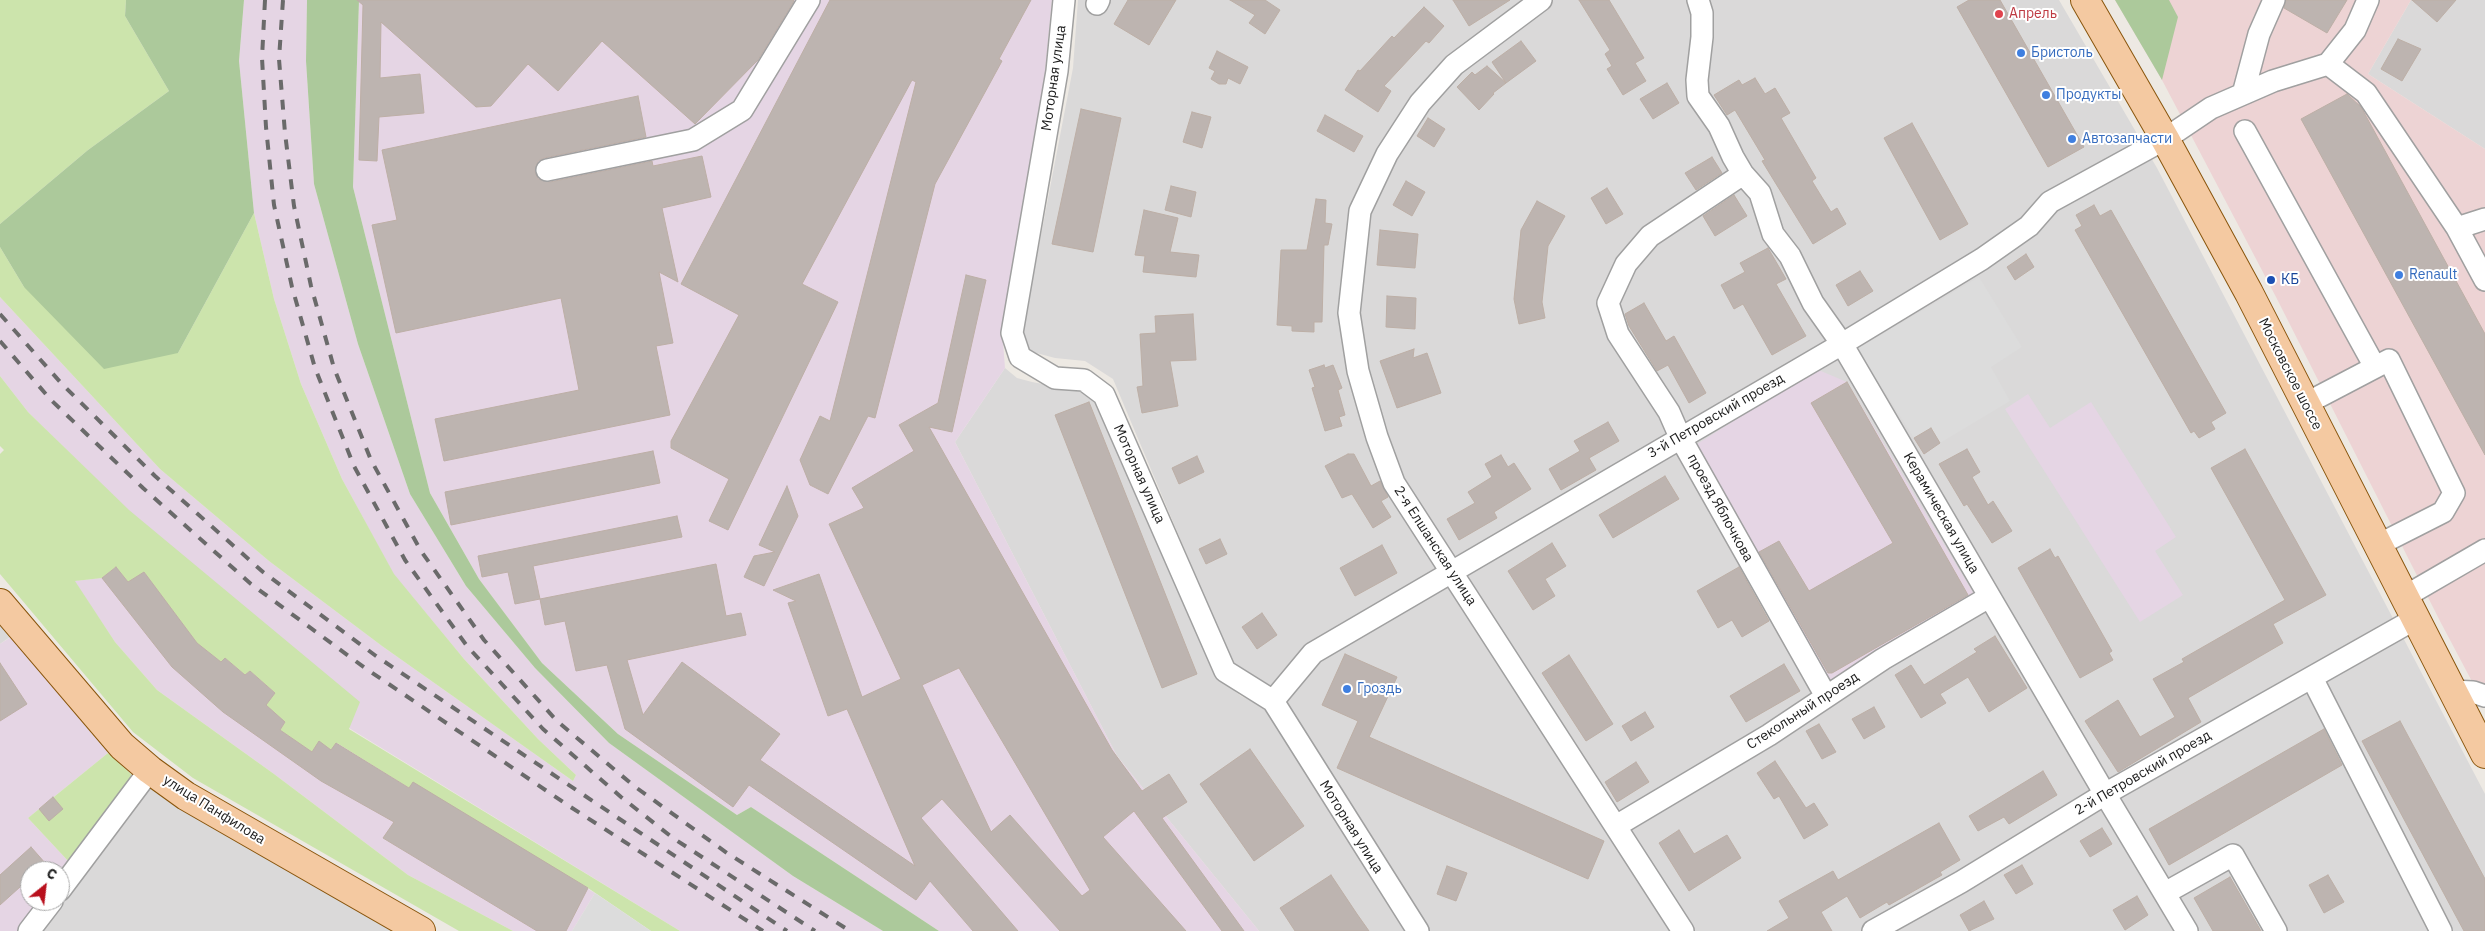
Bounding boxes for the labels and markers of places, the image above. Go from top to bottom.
place label: Апрель [2009,6,2057,22]
marker: Апрель [1993,8,2005,20]
place label: Бристоль [2031,45,2093,61]
marker: Бристоль [2015,47,2027,59]
place label: Продукты [2056,87,2121,103]
marker: Продукты [2040,89,2052,101]
place label: Автозапчасти [2082,131,2172,147]
marker: Автозапчасти [2066,133,2078,145]
place label: Renault [2409,267,2457,283]
marker: Renault [2393,269,2405,281]
place label: КБ [2281,272,2299,288]
marker: КБ [2265,274,2277,286]
place label: Гроздь [1357,681,1402,697]
marker: Гроздь [1341,683,1353,695]

